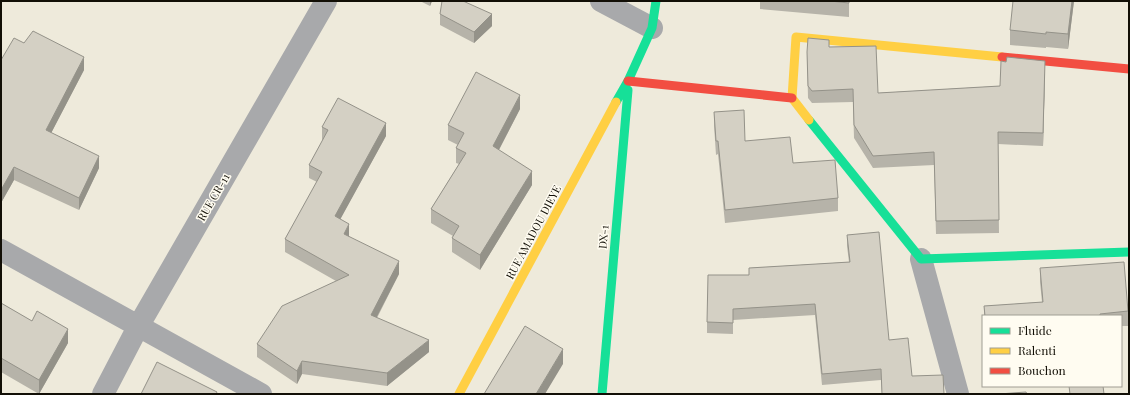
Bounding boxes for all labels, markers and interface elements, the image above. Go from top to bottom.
street label: RUE CR-11 [193,171,233,223]
street label: RUE AMADOU DIEYE [502,182,564,282]
street label: DX-1 [594,225,612,249]
legend [982,315,1122,387]
text: Fluide [1018,322,1052,338]
text: Ralenti [1018,342,1057,358]
text: Bouchon [1018,362,1066,378]

